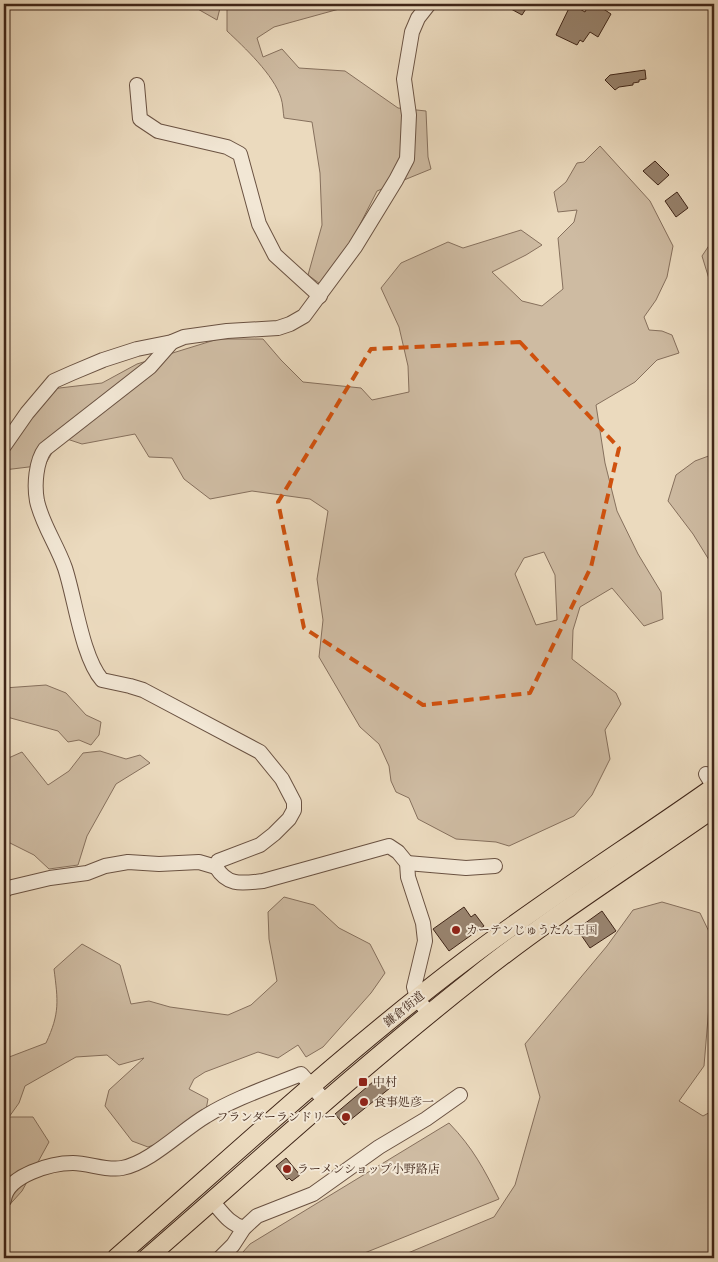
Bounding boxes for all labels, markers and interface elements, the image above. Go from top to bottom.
place label: カーテンじゅうたん王国 [466,922,597,937]
marker: カーテンじゅうたん王国 [450,924,462,936]
street label: 鎌倉街道 [380,988,427,1030]
place label: 中村 [373,1074,397,1089]
marker: 中村 [357,1076,369,1088]
place label: 食事処彦一 [374,1094,434,1109]
marker: 食事処彦一 [358,1096,370,1108]
place label: フランダーランドリー [216,1109,336,1124]
marker: フランダーランドリー [340,1111,352,1123]
place label: ラーメンショップ小野路店 [297,1161,440,1176]
marker: ラーメンショップ小野路店 [281,1163,293,1175]

